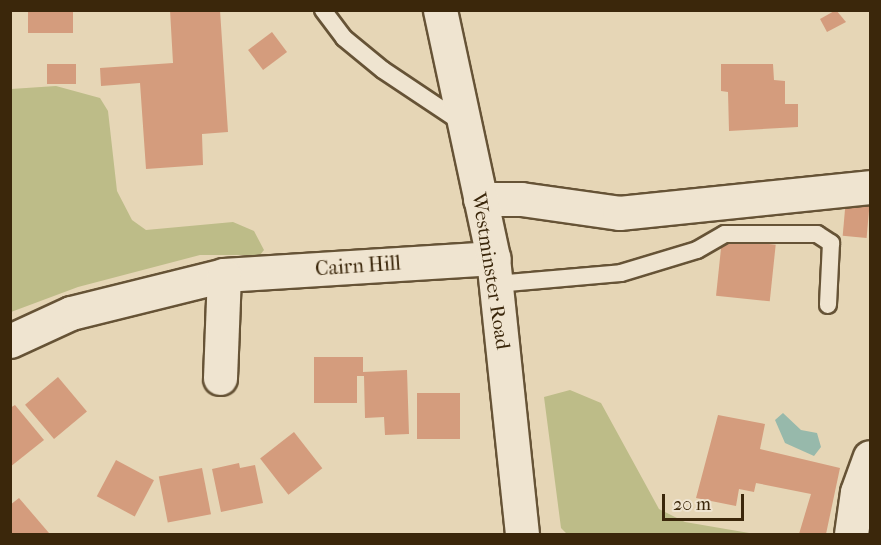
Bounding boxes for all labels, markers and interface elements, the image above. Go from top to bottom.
street label: Westminster Road [467,191,515,351]
street label: Cairn Hill [314,251,402,281]
scale bar [665,482,748,520]
text: 20 m [673,494,711,515]

